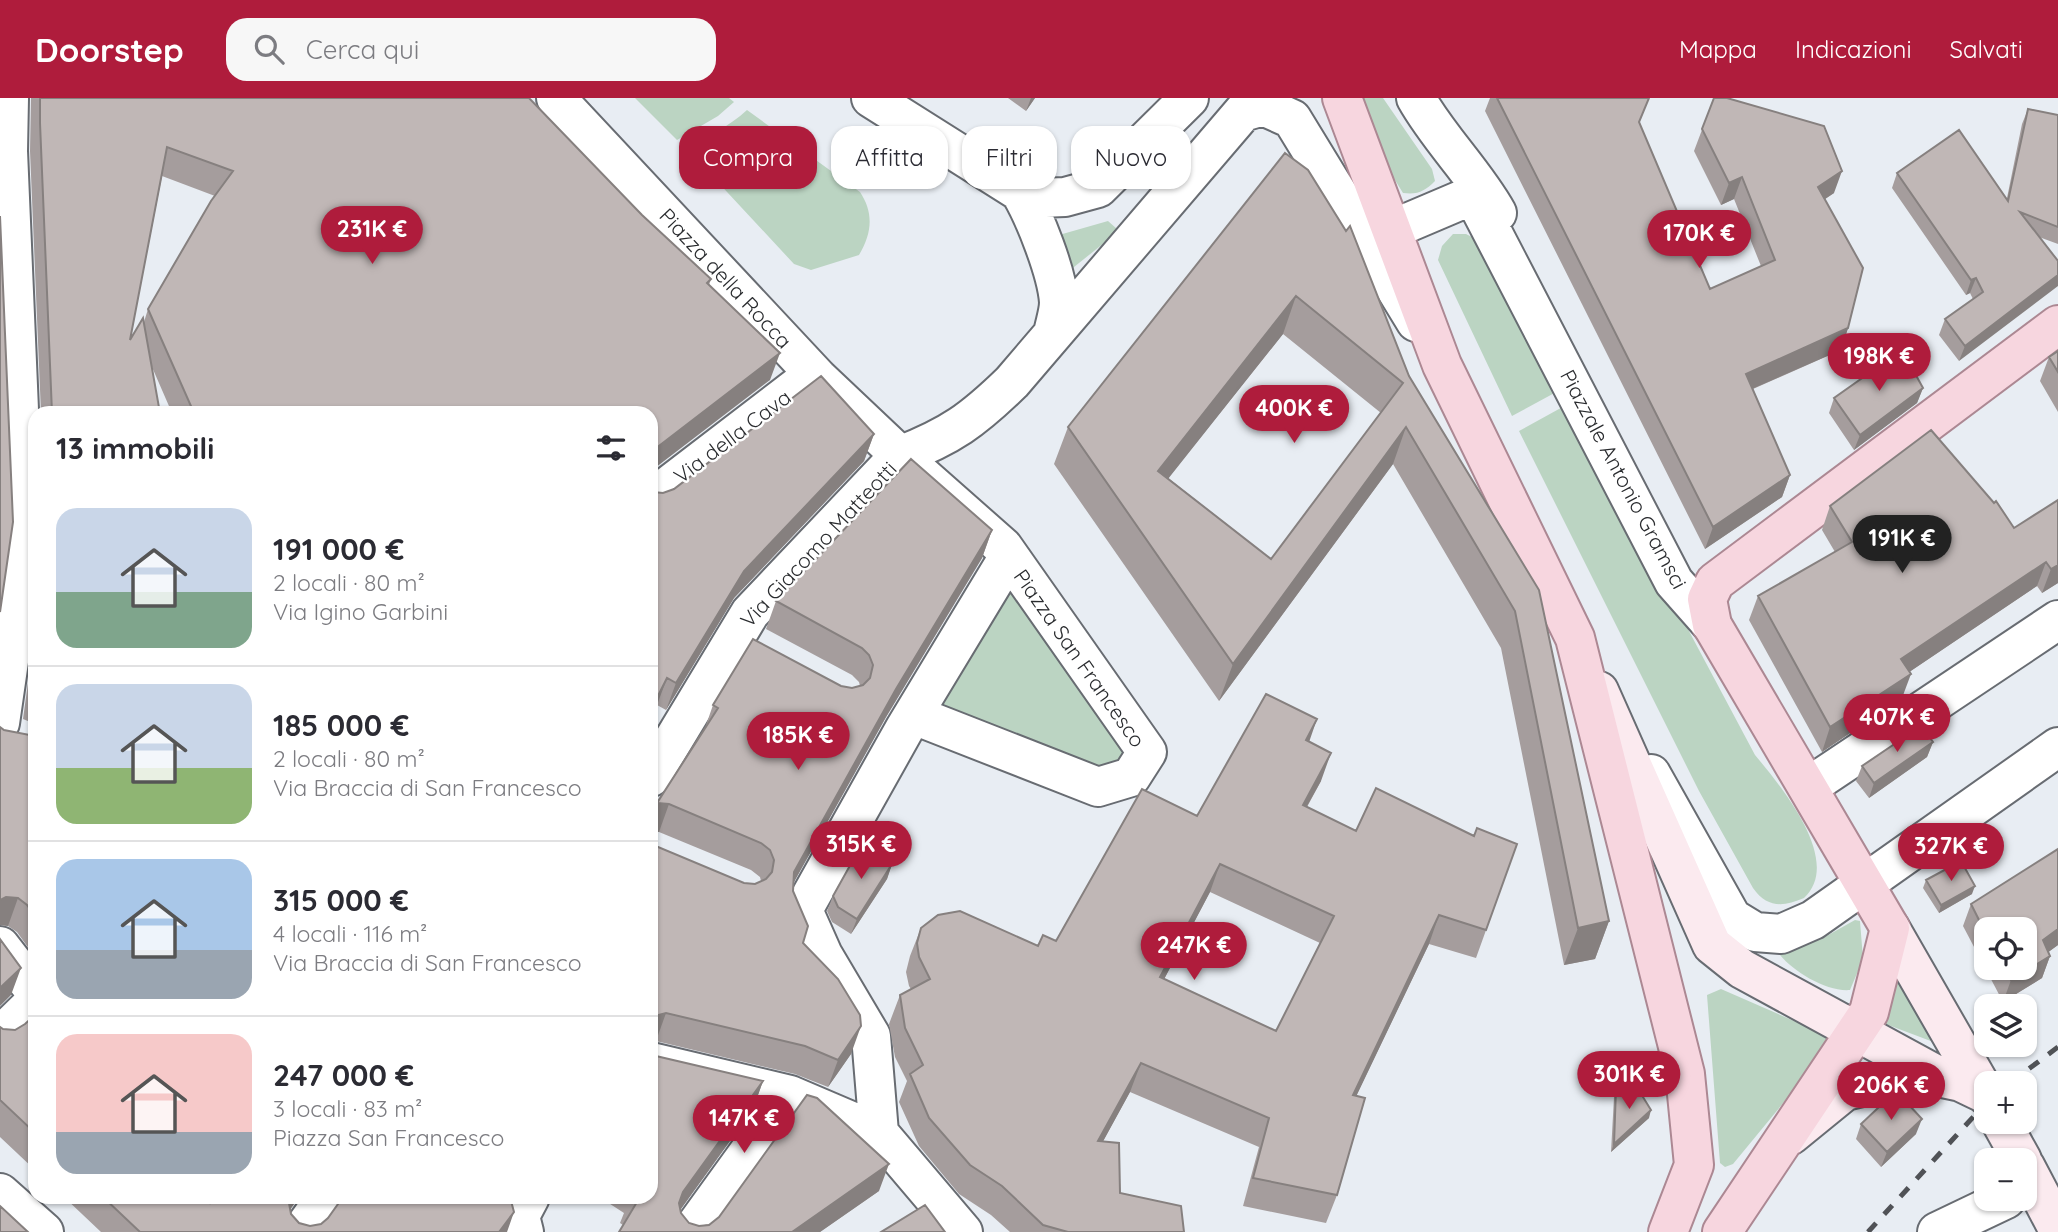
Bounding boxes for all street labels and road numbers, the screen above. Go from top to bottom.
street label: Piazza della Rocca [654,203,798,353]
street label: Piazzale Antonio Gramsci [1555,365,1693,593]
street label: Via della Cava [668,384,796,488]
street label: Via Giacomo Matteotti [734,456,902,632]
street label: Piazza San Francesco [1009,564,1151,752]

